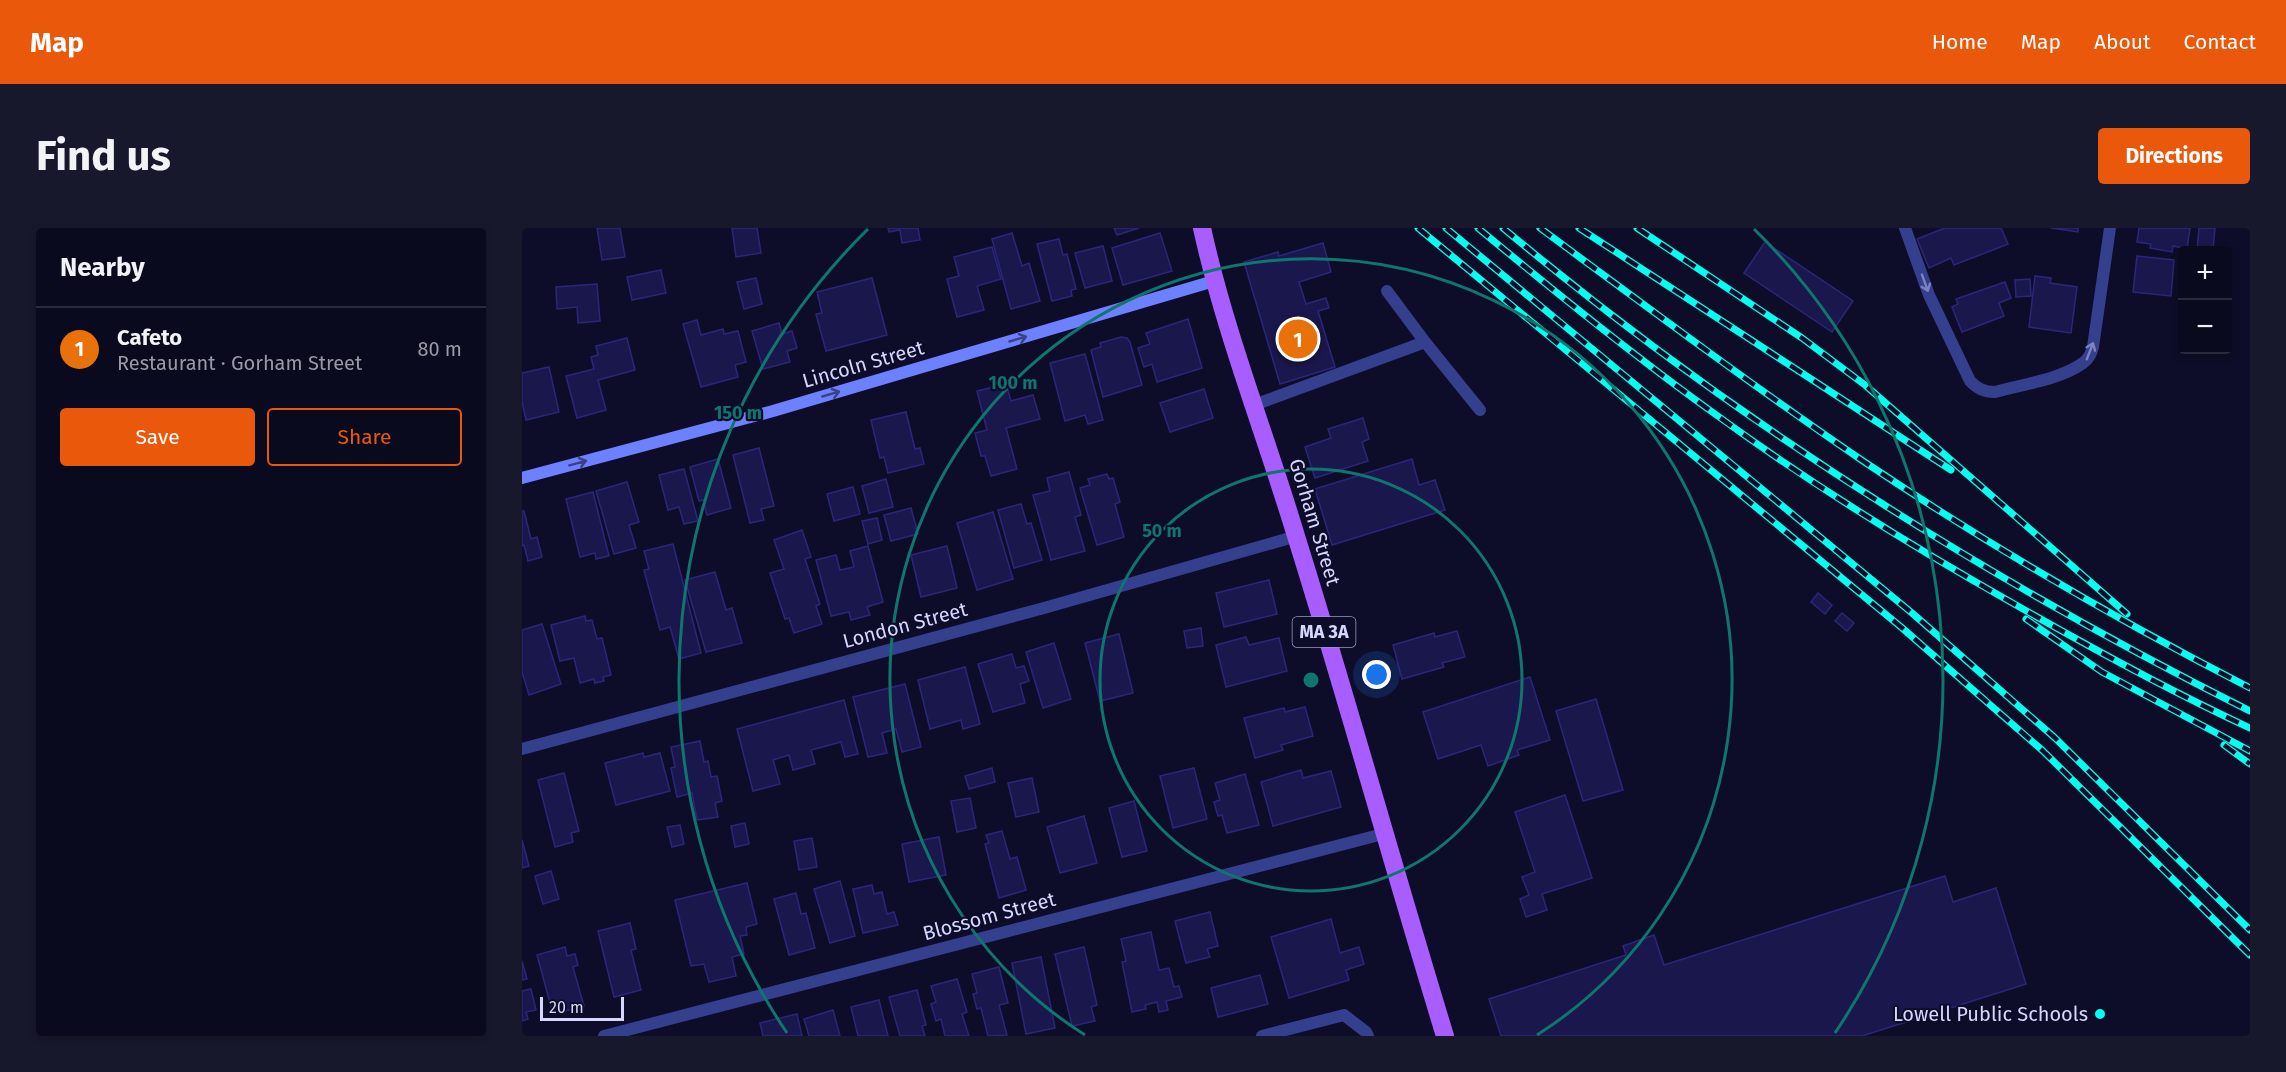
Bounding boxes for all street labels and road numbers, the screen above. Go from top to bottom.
street label: Lincoln Street [799,335,927,393]
street label: Gorham Street [1284,456,1346,589]
street label: London Street [840,597,971,653]
road number: MA 3A [1292,617,1356,647]
street label: Blossom Street [920,887,1059,945]

